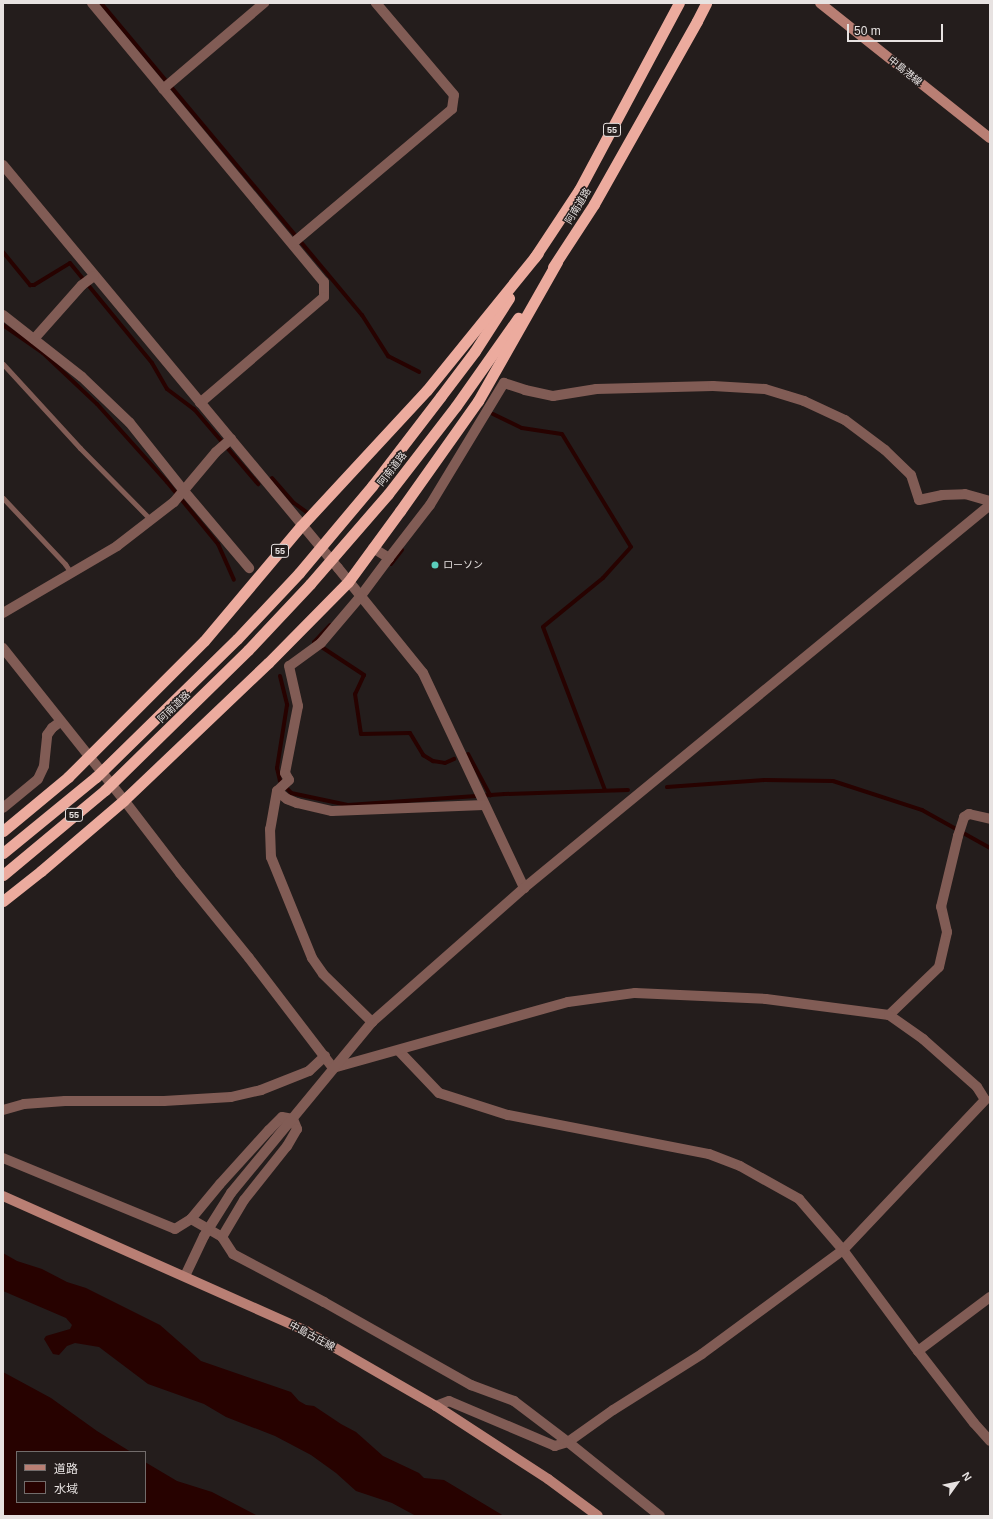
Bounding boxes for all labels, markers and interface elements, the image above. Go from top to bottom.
scale bar [849,16,945,42]
text: 50 m [854,24,881,38]
street label: 中島港線 [886,54,924,88]
road number: 55 [602,123,622,137]
street label: 阿南道路 [563,186,593,226]
street label: 阿南道路 [375,450,409,488]
road number: 55 [270,544,290,558]
place label: ローソン [443,559,483,571]
marker: ローソン [430,560,440,570]
street label: 阿南道路 [155,689,193,725]
road number: 55 [64,808,84,822]
street label: 中島古庄線 [287,1319,337,1353]
legend [16,1451,146,1503]
text: 道路 [54,1462,78,1476]
north arrow [937,1463,977,1503]
text: N [960,1470,974,1483]
text: 水域 [54,1482,78,1496]

